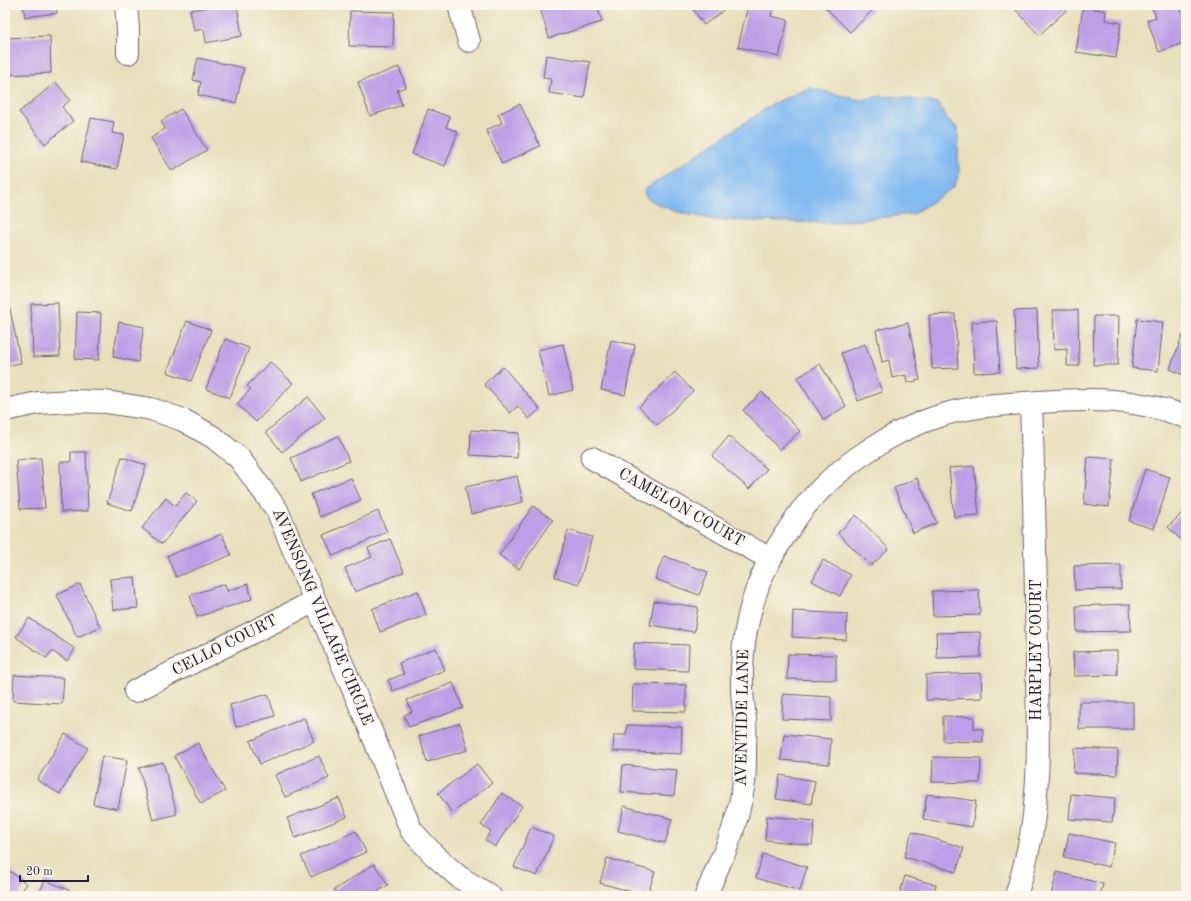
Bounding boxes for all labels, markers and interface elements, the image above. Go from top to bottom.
street label: CAMELON COURT [615,466,747,550]
street label: AVENSONG VILLAGE CIRCLE [269,506,375,728]
street label: HARPLEY COURT [1029,579,1045,721]
street label: CELLO COURT [170,613,280,679]
street label: AVENTIDE LANE [734,649,752,787]
scale bar [20,857,88,883]
text: 20 m [26,866,53,878]

